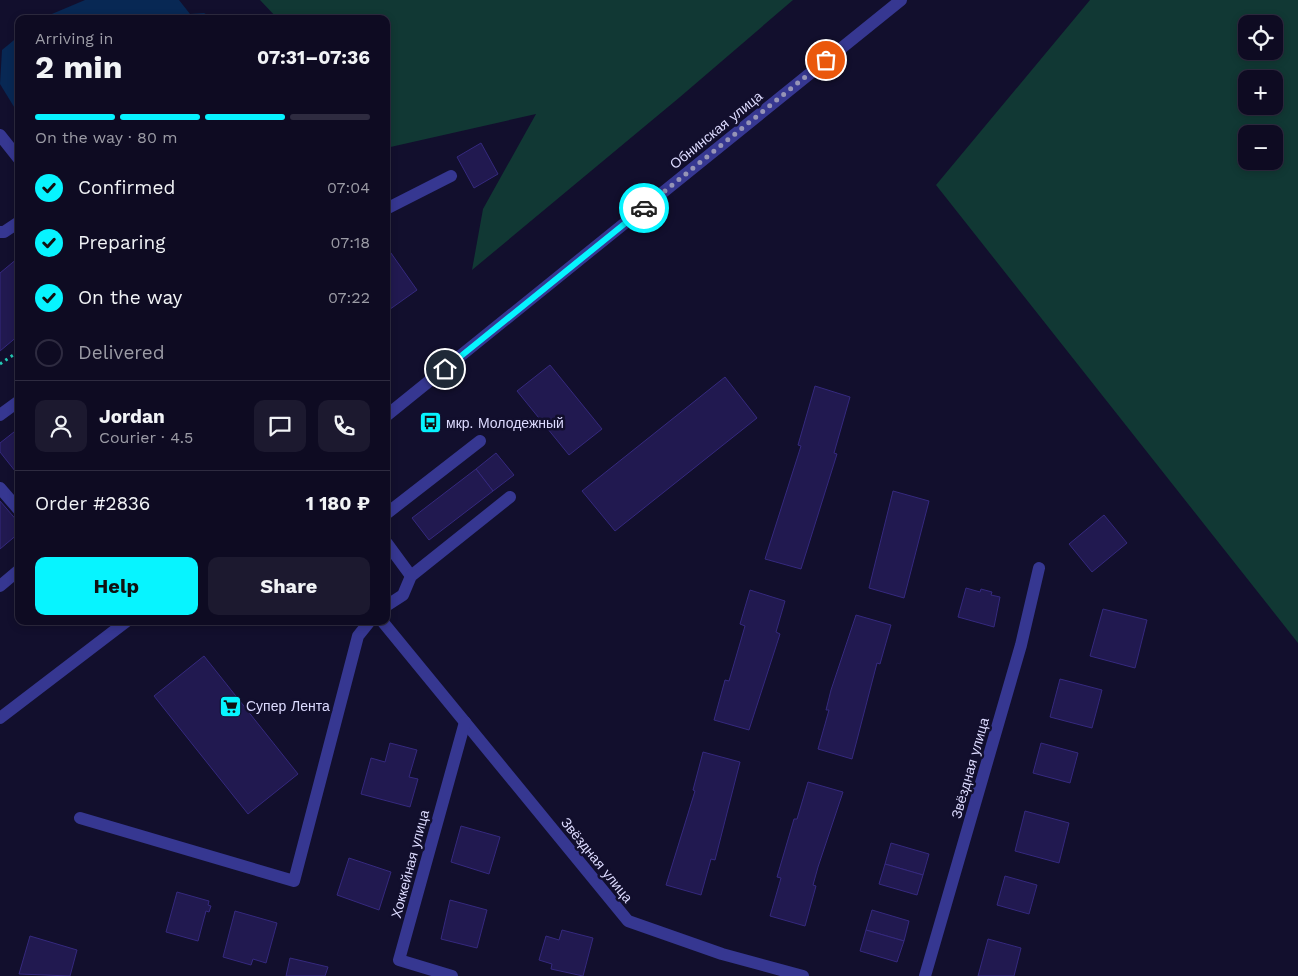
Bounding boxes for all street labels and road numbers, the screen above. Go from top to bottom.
street label: Обнинская улица [667,88,766,172]
street label: Звёздная улица [948,715,992,820]
street label: Хоккейная улица [388,808,432,920]
street label: Звёздная улица [558,814,636,906]

